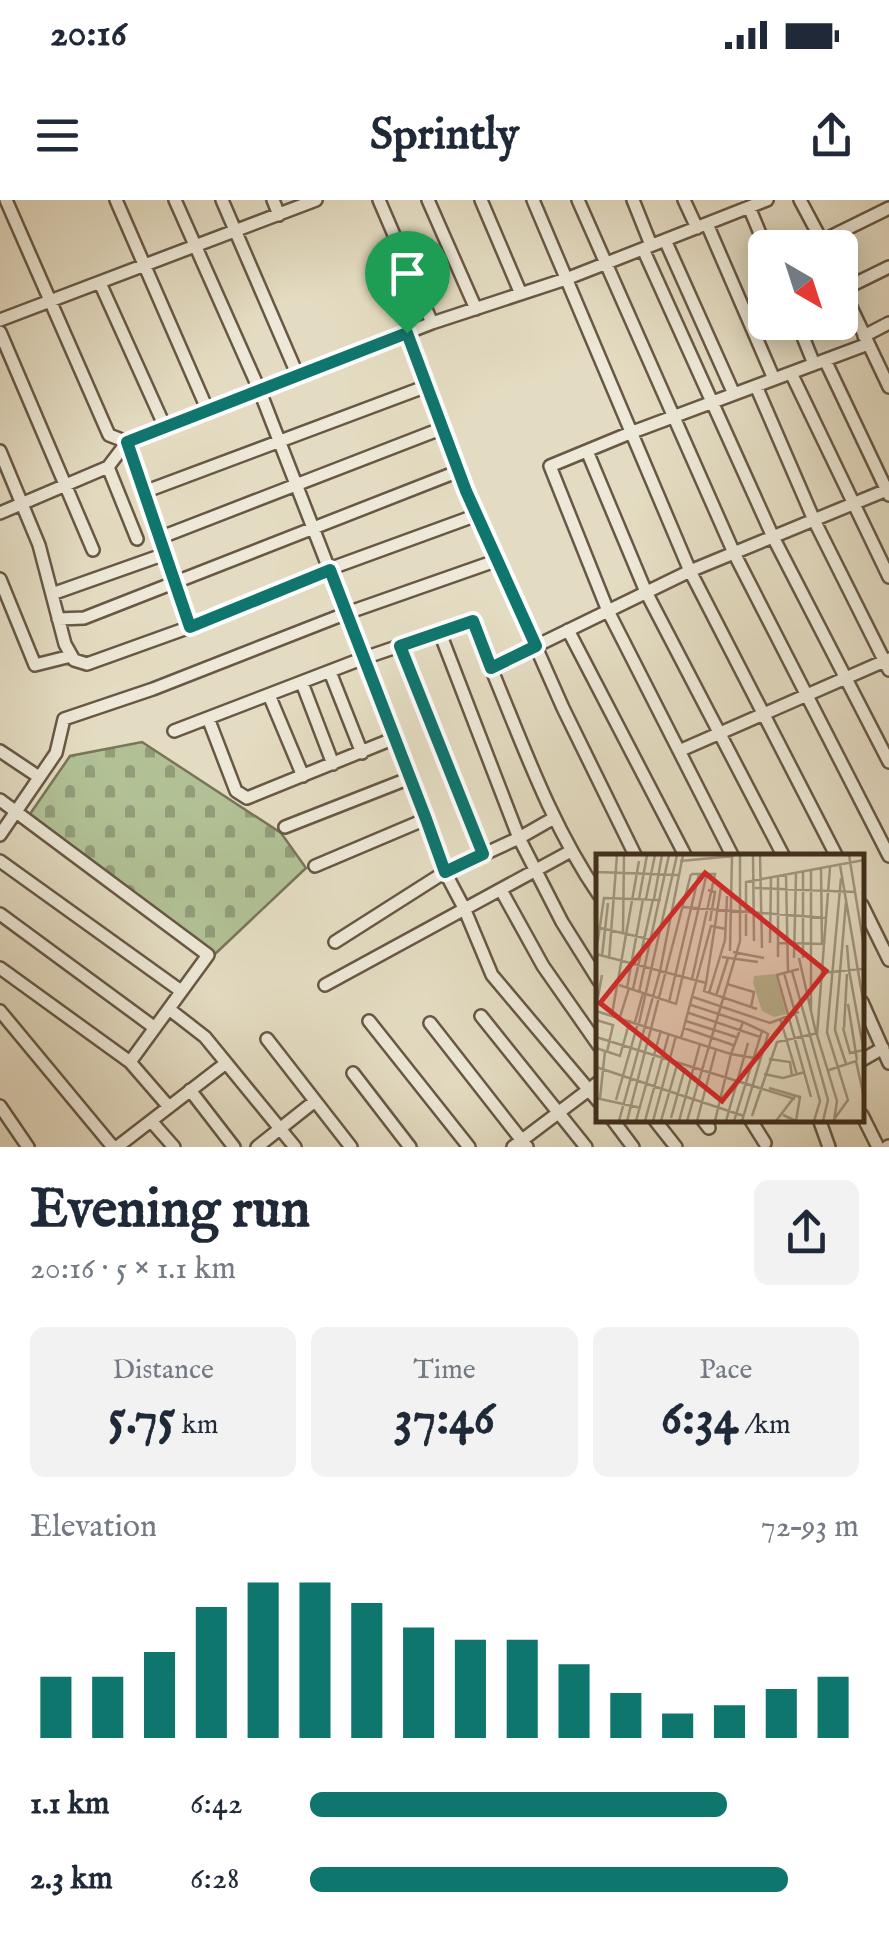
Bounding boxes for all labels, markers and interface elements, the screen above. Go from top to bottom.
text: 20:16 [50,11,127,59]
text: Sprintly [370,107,519,164]
icon: menu [30,108,85,163]
icon: share [804,108,859,163]
north arrow [748,230,858,340]
map controls [748,230,858,340]
pin [365,231,450,334]
icon: arrive [380,246,435,301]
inset map [596,854,864,1122]
text: Evening run [30,1176,310,1246]
button: share [754,1180,859,1285]
text: 20:16 · 5 × 1.1 km [30,1249,236,1290]
text: Distance [113,1353,214,1388]
text: Time [413,1353,476,1388]
text: Pace [699,1353,752,1388]
text: 5.75 [108,1388,176,1451]
text: 37:46 [394,1388,495,1451]
text: 6:34 [661,1388,738,1451]
text: km [176,1408,218,1443]
text: /km [738,1408,791,1443]
text: Elevation [30,1507,157,1548]
text: 72–93 m [761,1507,859,1548]
text: 1.1 km [30,1784,110,1825]
text: 6:42 [190,1784,243,1825]
text: 2.3 km [30,1859,113,1900]
text: 6:28 [190,1859,240,1900]

